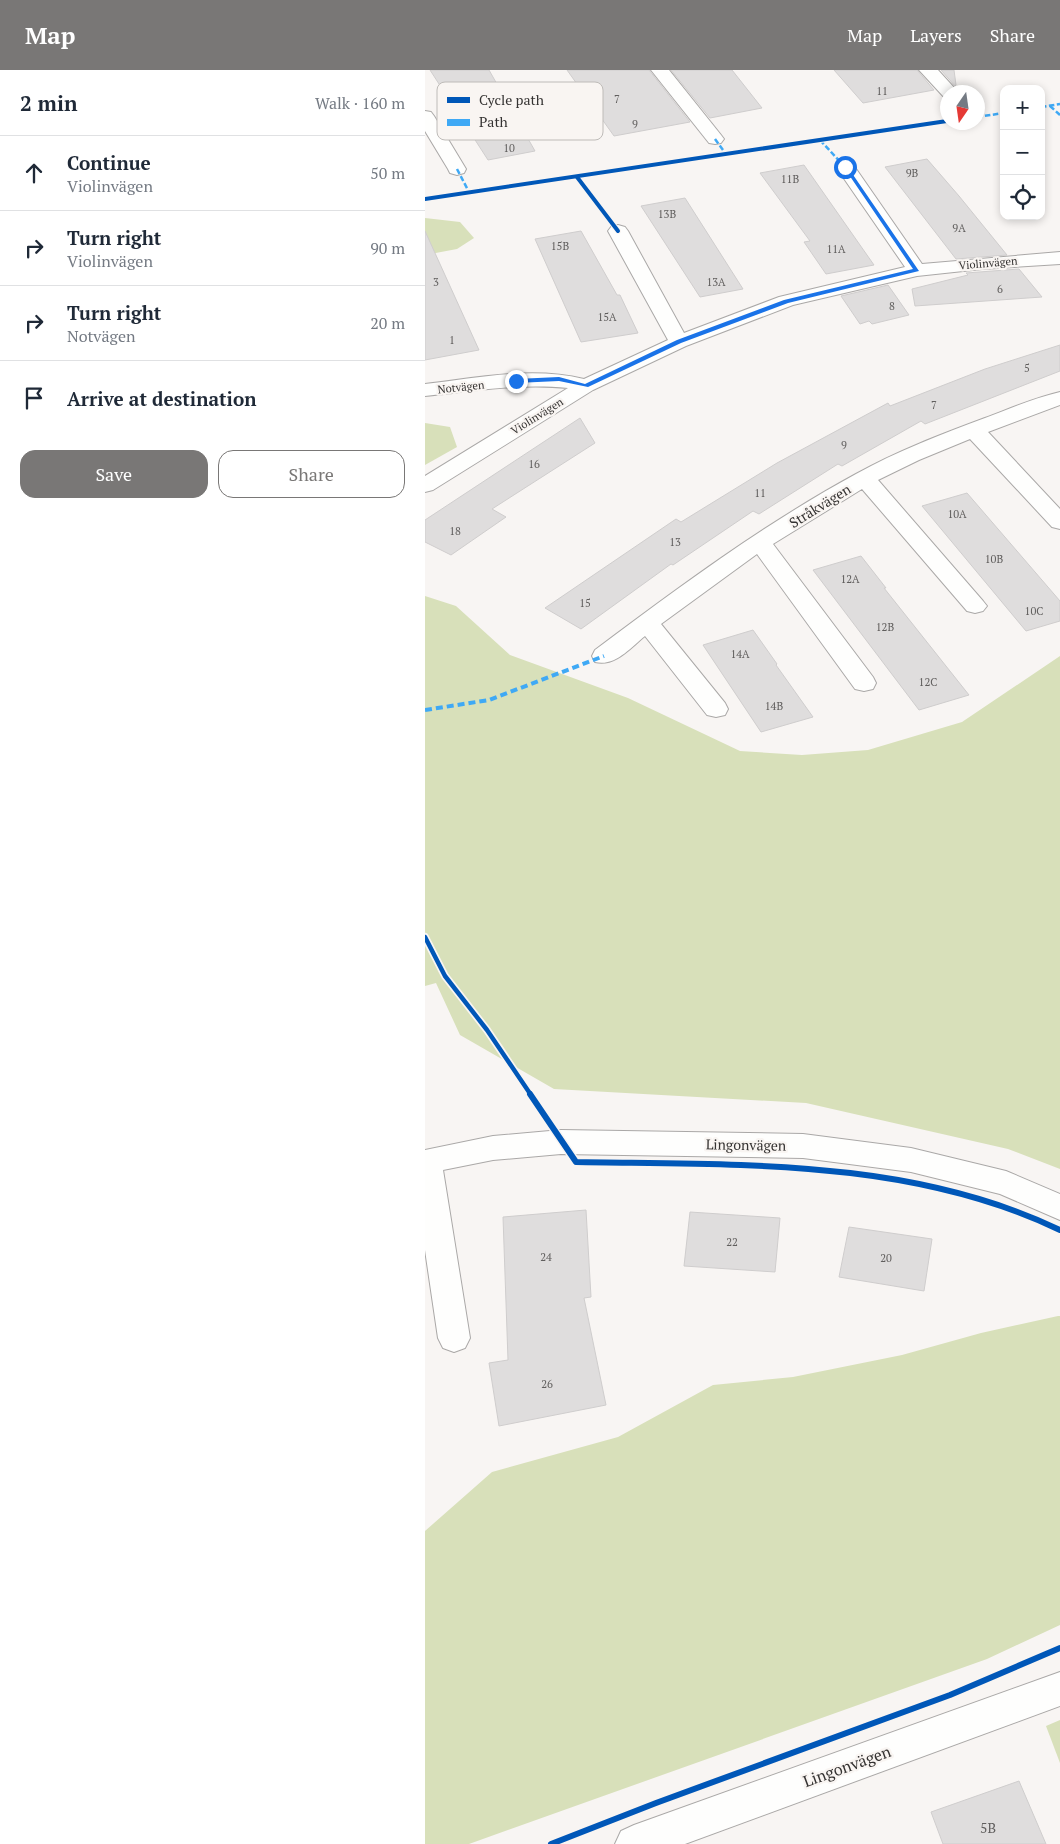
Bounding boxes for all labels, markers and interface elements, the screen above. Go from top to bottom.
text: Map [25,19,75,51]
text: Map [847,23,882,47]
text: Layers [910,23,962,47]
text: Share [990,23,1035,47]
legend [437,82,603,140]
house number: 11 [876,84,888,98]
north arrow [940,85,985,130]
map controls [1000,85,1045,220]
button: + [1000,85,1045,130]
text: 2 min [20,89,77,117]
text: Cycle path [479,90,544,109]
text: Walk · 160 m [315,92,405,114]
house number: 7 [614,92,620,106]
text: Path [479,112,508,131]
house number: 9 [632,117,638,131]
button: − [1000,130,1045,175]
house number: 10 [503,141,515,155]
text: Continue [67,150,151,175]
route start [834,156,857,179]
icon: ahead [20,159,48,187]
text: 50 m [370,162,405,184]
house number: 9B [906,166,919,180]
house number: 11B [781,172,799,186]
text: Violinvägen [67,175,153,197]
button: locate [1000,175,1045,220]
house number: 13B [658,207,676,221]
house number: 9A [952,221,966,235]
text: Turn right [67,225,161,250]
icon: right [20,234,48,262]
text: 90 m [370,237,405,259]
house number: 15B [551,239,569,253]
house number: 11A [826,242,846,256]
text: Violinvägen [67,250,153,272]
street label: Violinvägen [958,253,1018,273]
house number: 3 [433,275,439,289]
house number: 13A [706,275,726,289]
house number: 6 [997,282,1003,296]
house number: 8 [889,299,895,313]
text: Turn right [67,300,161,325]
icon: right [20,309,48,337]
house number: 15A [597,310,617,324]
text: 20 m [370,312,405,334]
text: Notvägen [67,325,135,347]
house number: 1 [449,333,455,347]
house number: 5 [1024,361,1030,375]
route end [505,370,528,393]
street label: Notvägen [437,378,486,396]
icon: arrive [20,384,48,412]
text: Arrive at destination [67,386,256,411]
street label: Violinvägen [508,394,566,438]
house number: 7 [931,398,937,412]
house number: 9 [841,438,847,452]
button: Save [20,450,208,498]
button: Share [218,450,405,498]
house number: 16 [528,457,540,471]
street label: Stråkvägen [785,479,855,532]
house number: 11 [754,486,766,500]
house number: 10A [947,507,967,521]
house number: 18 [449,524,461,538]
house number: 13 [669,535,681,549]
house number: 10B [985,552,1003,566]
house number: 12A [840,572,860,586]
house number: 15 [579,596,591,610]
house number: 10C [1025,604,1043,618]
house number: 12B [876,620,894,634]
house number: 14A [730,647,750,661]
house number: 12C [919,675,937,689]
house number: 14B [765,699,783,713]
street label: Lingonvägen [706,1134,787,1155]
house number: 22 [726,1235,738,1249]
house number: 24 [540,1250,552,1264]
house number: 20 [880,1251,892,1265]
house number: 26 [541,1377,553,1391]
street label: Lingonvägen [800,1740,894,1792]
house number: 5B [980,1818,996,1837]

